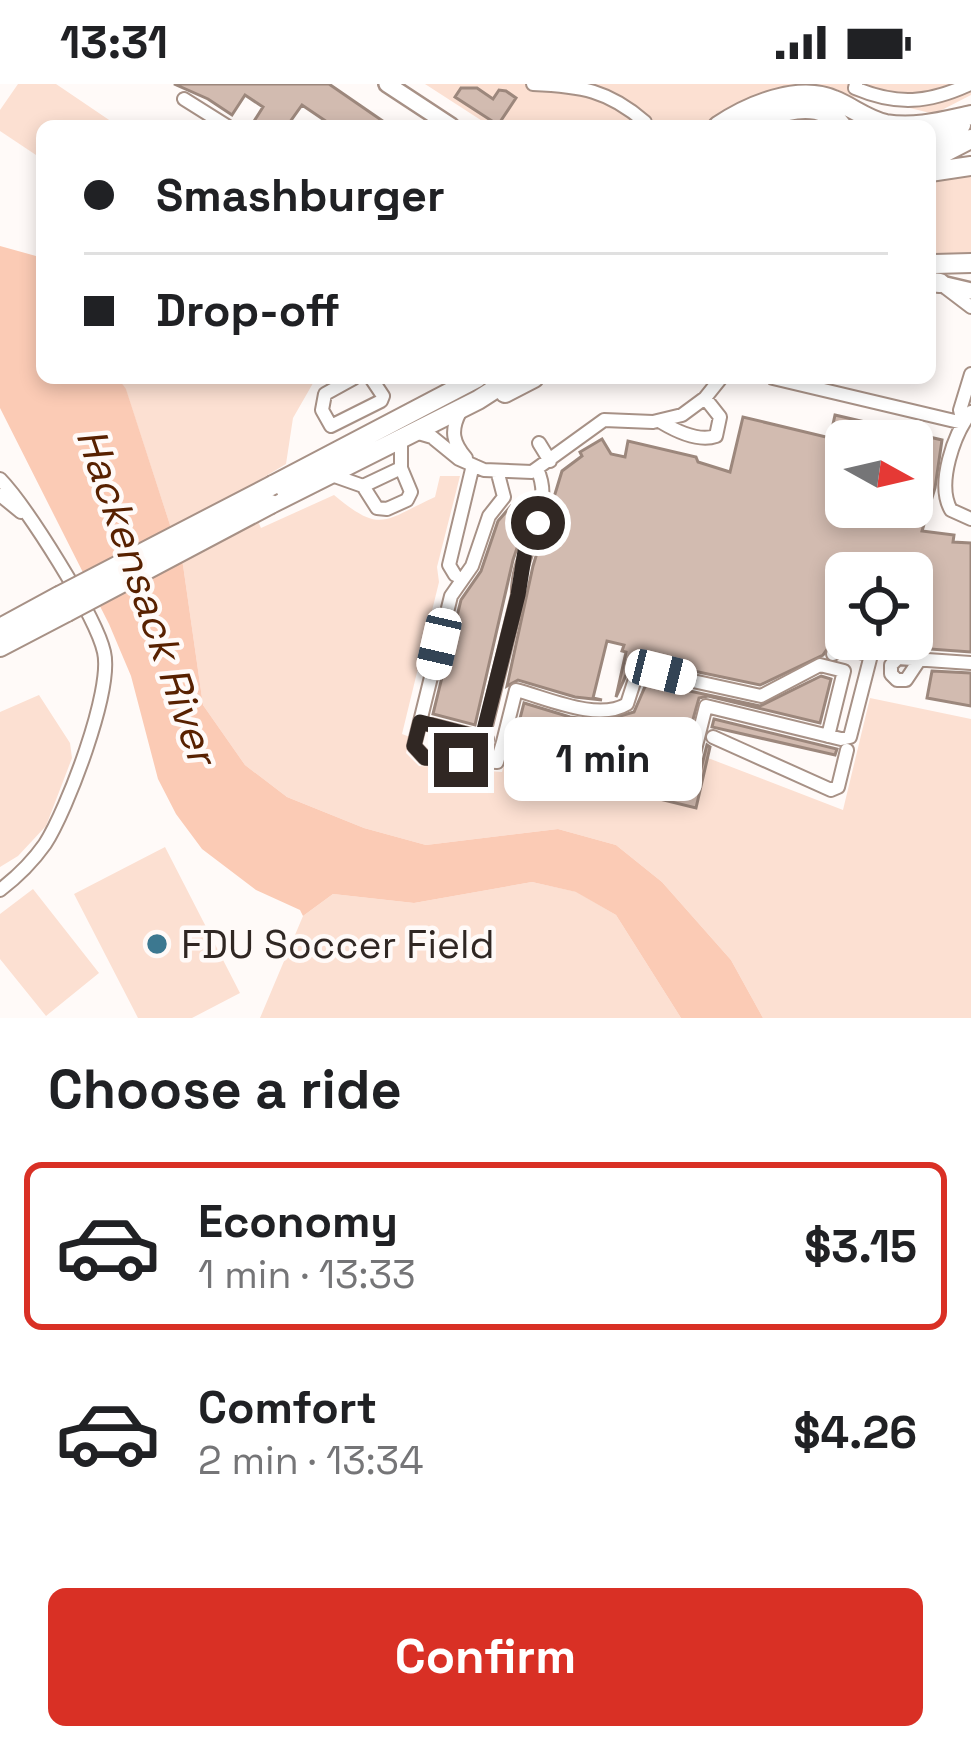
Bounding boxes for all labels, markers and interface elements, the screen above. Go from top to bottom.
text: 13:31 [60,14,168,71]
text: Smashburger [156,167,445,224]
text: Drop-off [156,282,340,339]
north arrow [825,420,933,528]
map controls [825,420,933,660]
water label: Hackensack River [65,421,231,775]
route start [511,496,565,550]
button: locate [825,552,933,660]
car [413,605,465,683]
car [622,646,700,698]
callout: 1 min [503,718,701,802]
route end [434,733,488,787]
text: 1 min [555,734,651,783]
place label: FDU Soccer Field [181,920,495,969]
marker: FDU Soccer Field [144,931,170,957]
text: Choose a ride [48,1055,402,1124]
icon: car [54,1192,162,1300]
text: Economy [198,1193,398,1250]
text: $3.15 [804,1218,917,1275]
text: 1 min · 13:33 [198,1250,416,1299]
icon: car [54,1378,162,1486]
text: Comfort [198,1379,377,1436]
text: $4.26 [793,1404,917,1461]
text: 2 min · 13:34 [198,1436,424,1485]
button: Confirm [48,1588,923,1726]

